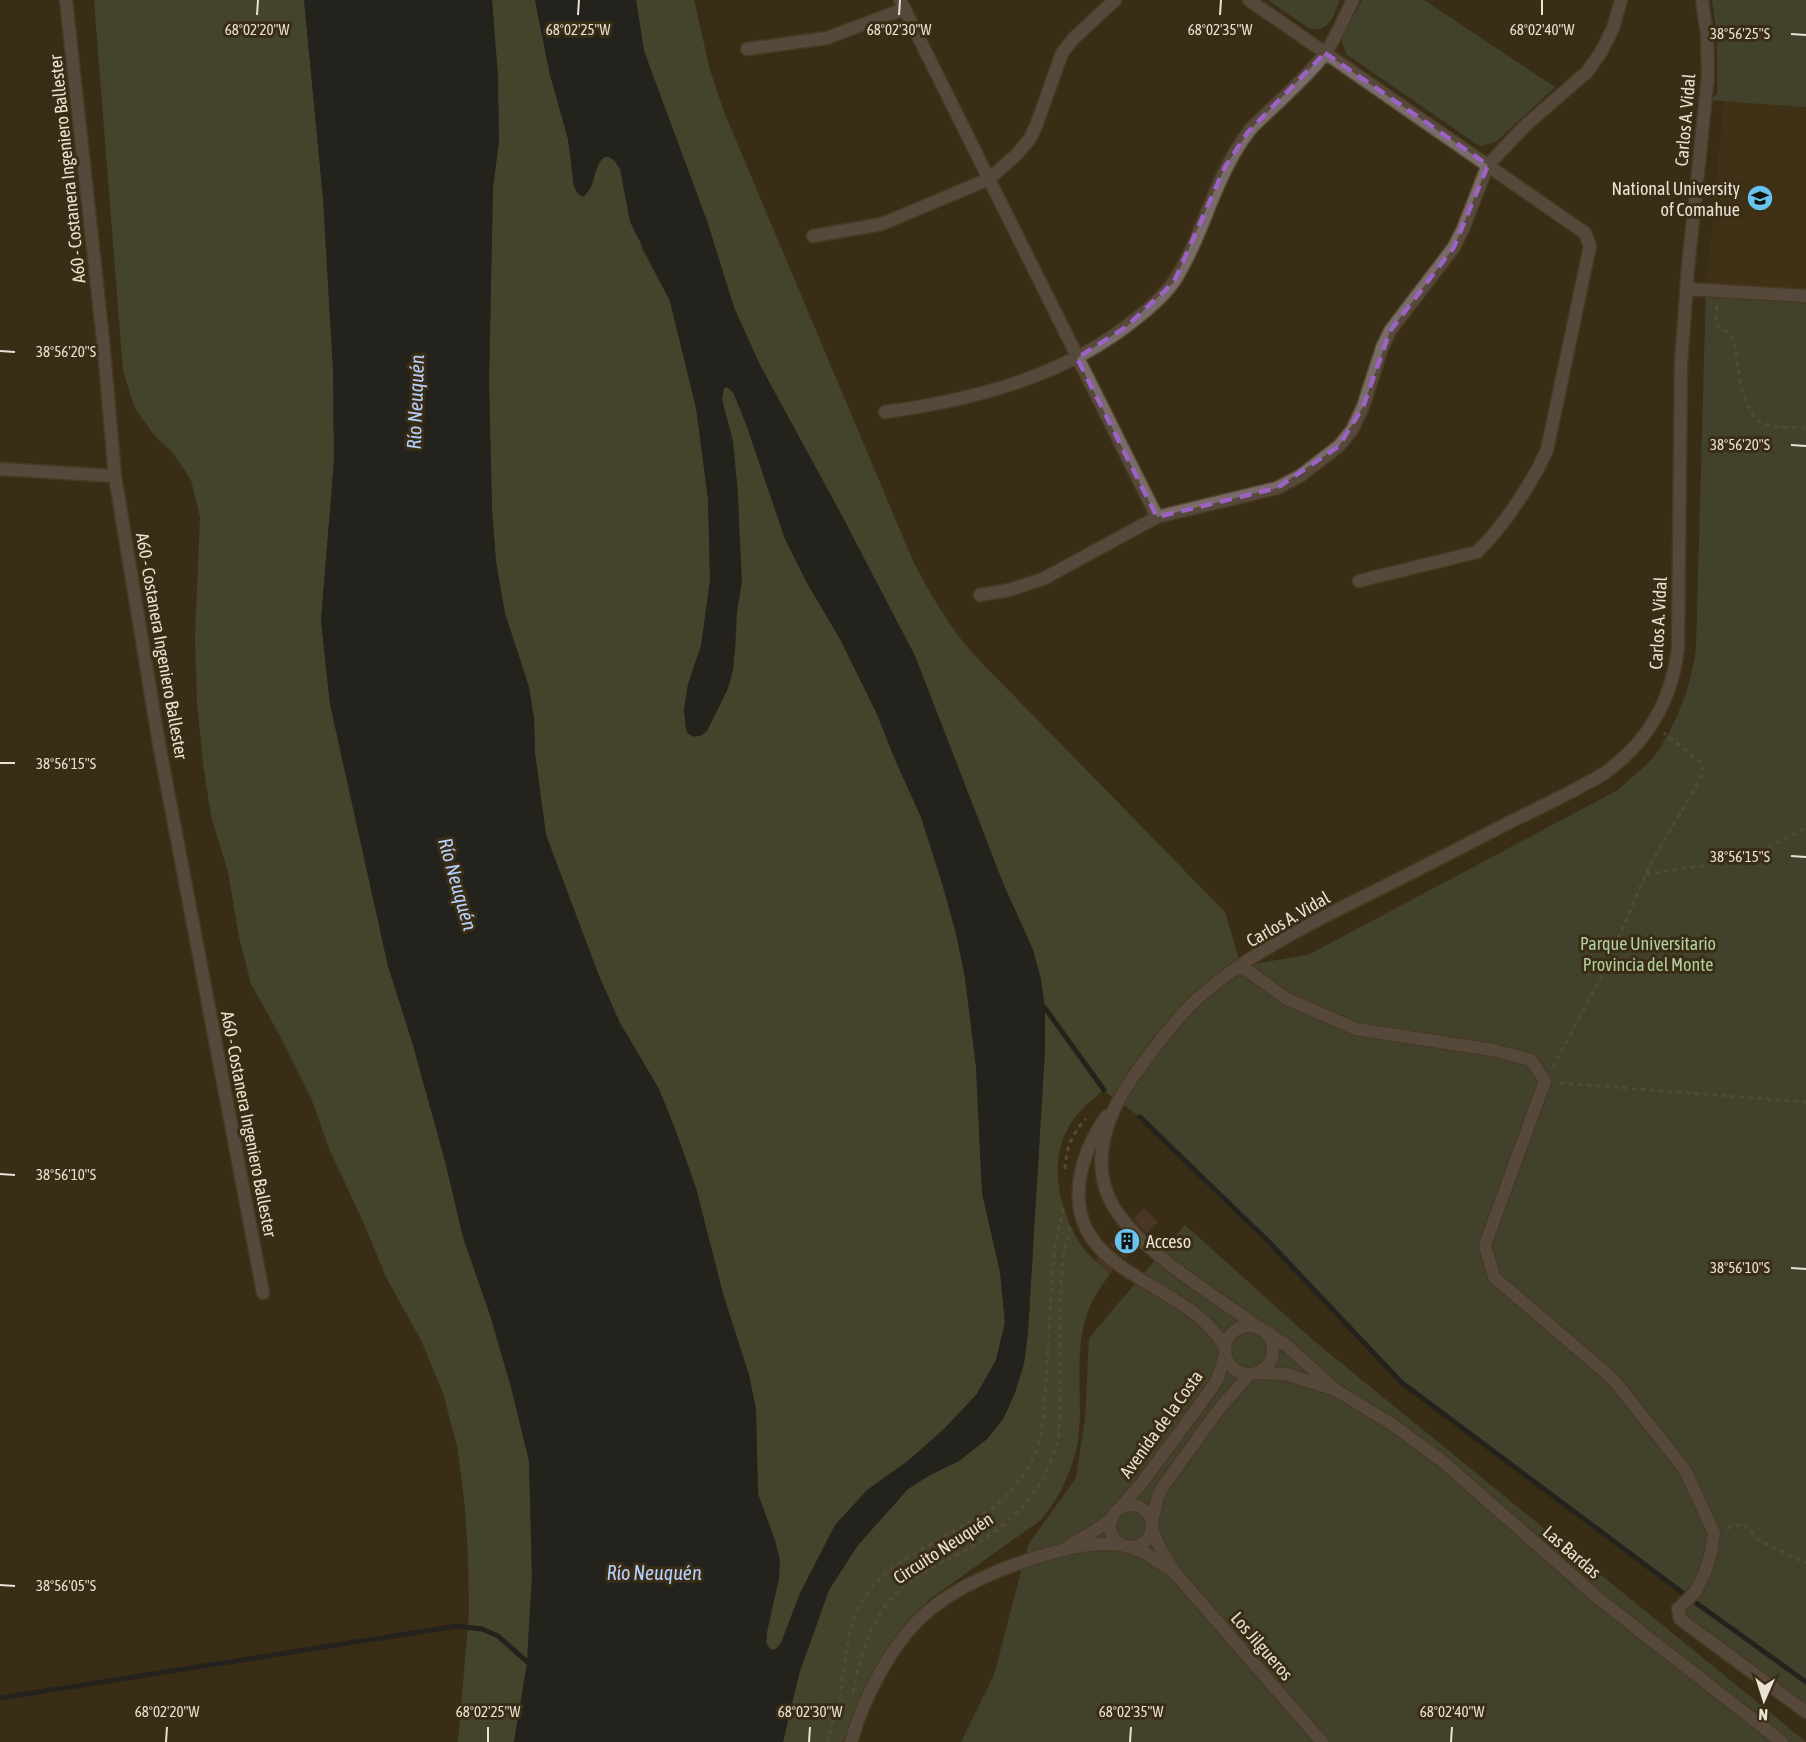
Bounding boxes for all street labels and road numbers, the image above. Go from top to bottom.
street label: A60 - Costanera Ingeniero Ballester [44,53,89,284]
street label: Carlos A. Vidal [1670,73,1700,167]
street label: A60 - Costanera Ingeniero Ballester [132,531,192,762]
street label: Carlos A. Vidal [1645,576,1671,670]
street label: Carlos A. Vidal [1243,887,1334,951]
street label: A60 - Costanera Ingeniero Ballester [217,1009,281,1239]
street label: Avenida de la Costa [1115,1366,1207,1482]
street label: Circuito Neuquén [889,1508,997,1588]
street label: Las Bardas [1539,1521,1605,1583]
street label: Los Jilgueros [1227,1608,1297,1684]

